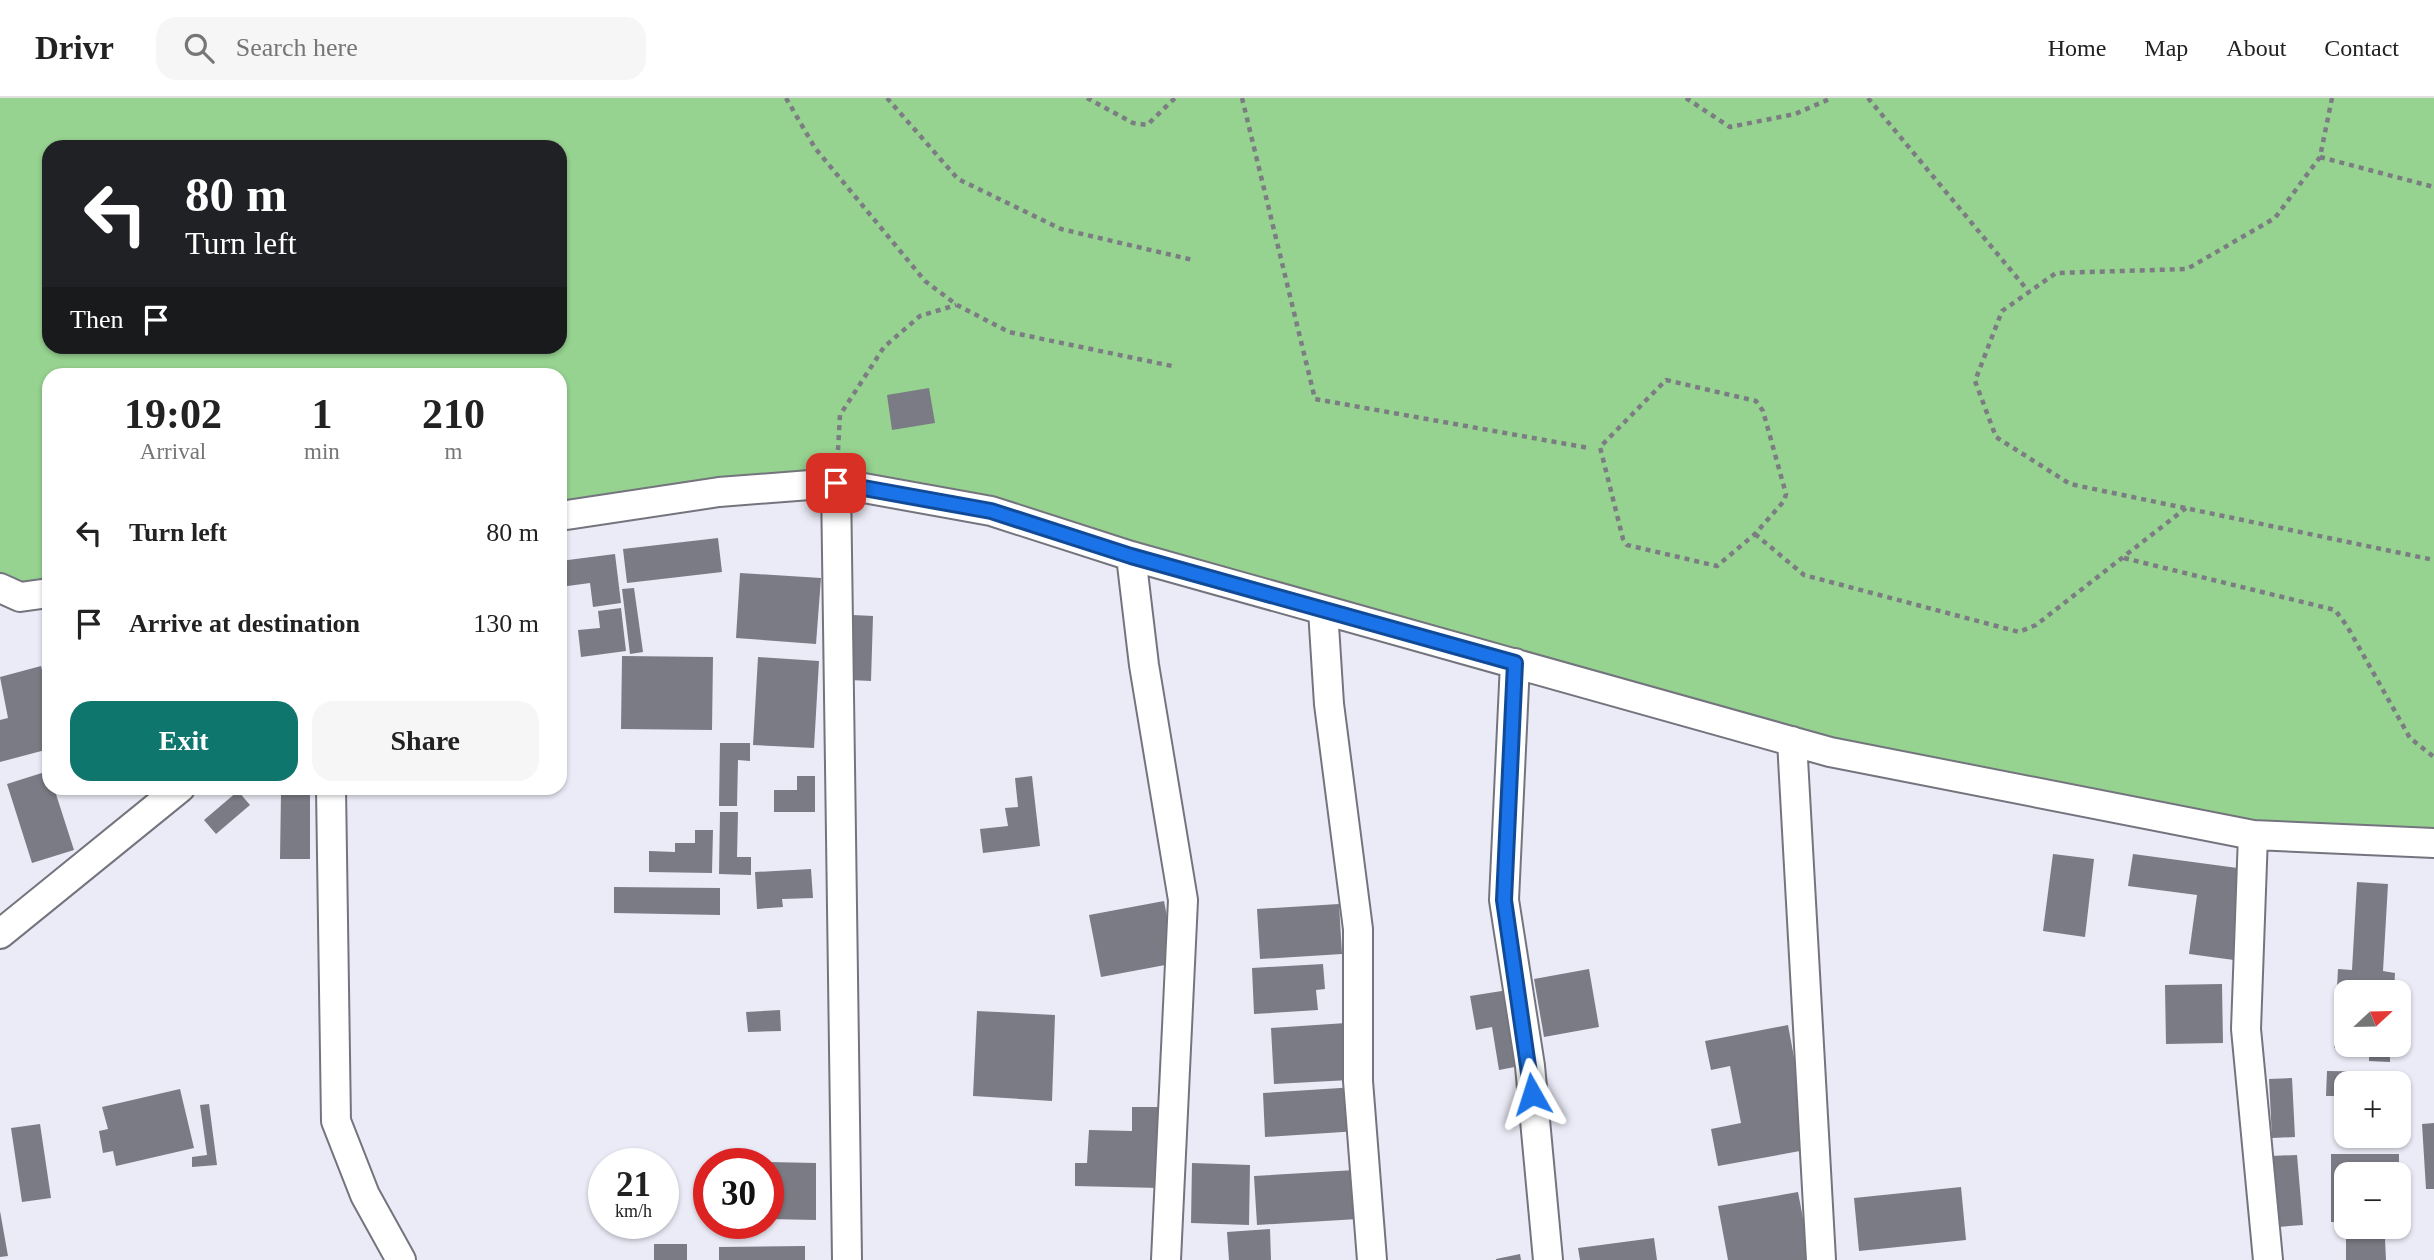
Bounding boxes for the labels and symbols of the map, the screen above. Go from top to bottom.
pin [806,453,866,513]
north arrow [2334,980,2412,1057]
position arrow [1495,1057,1569,1131]
speed limit sign: 30 [693,1148,784,1239]

